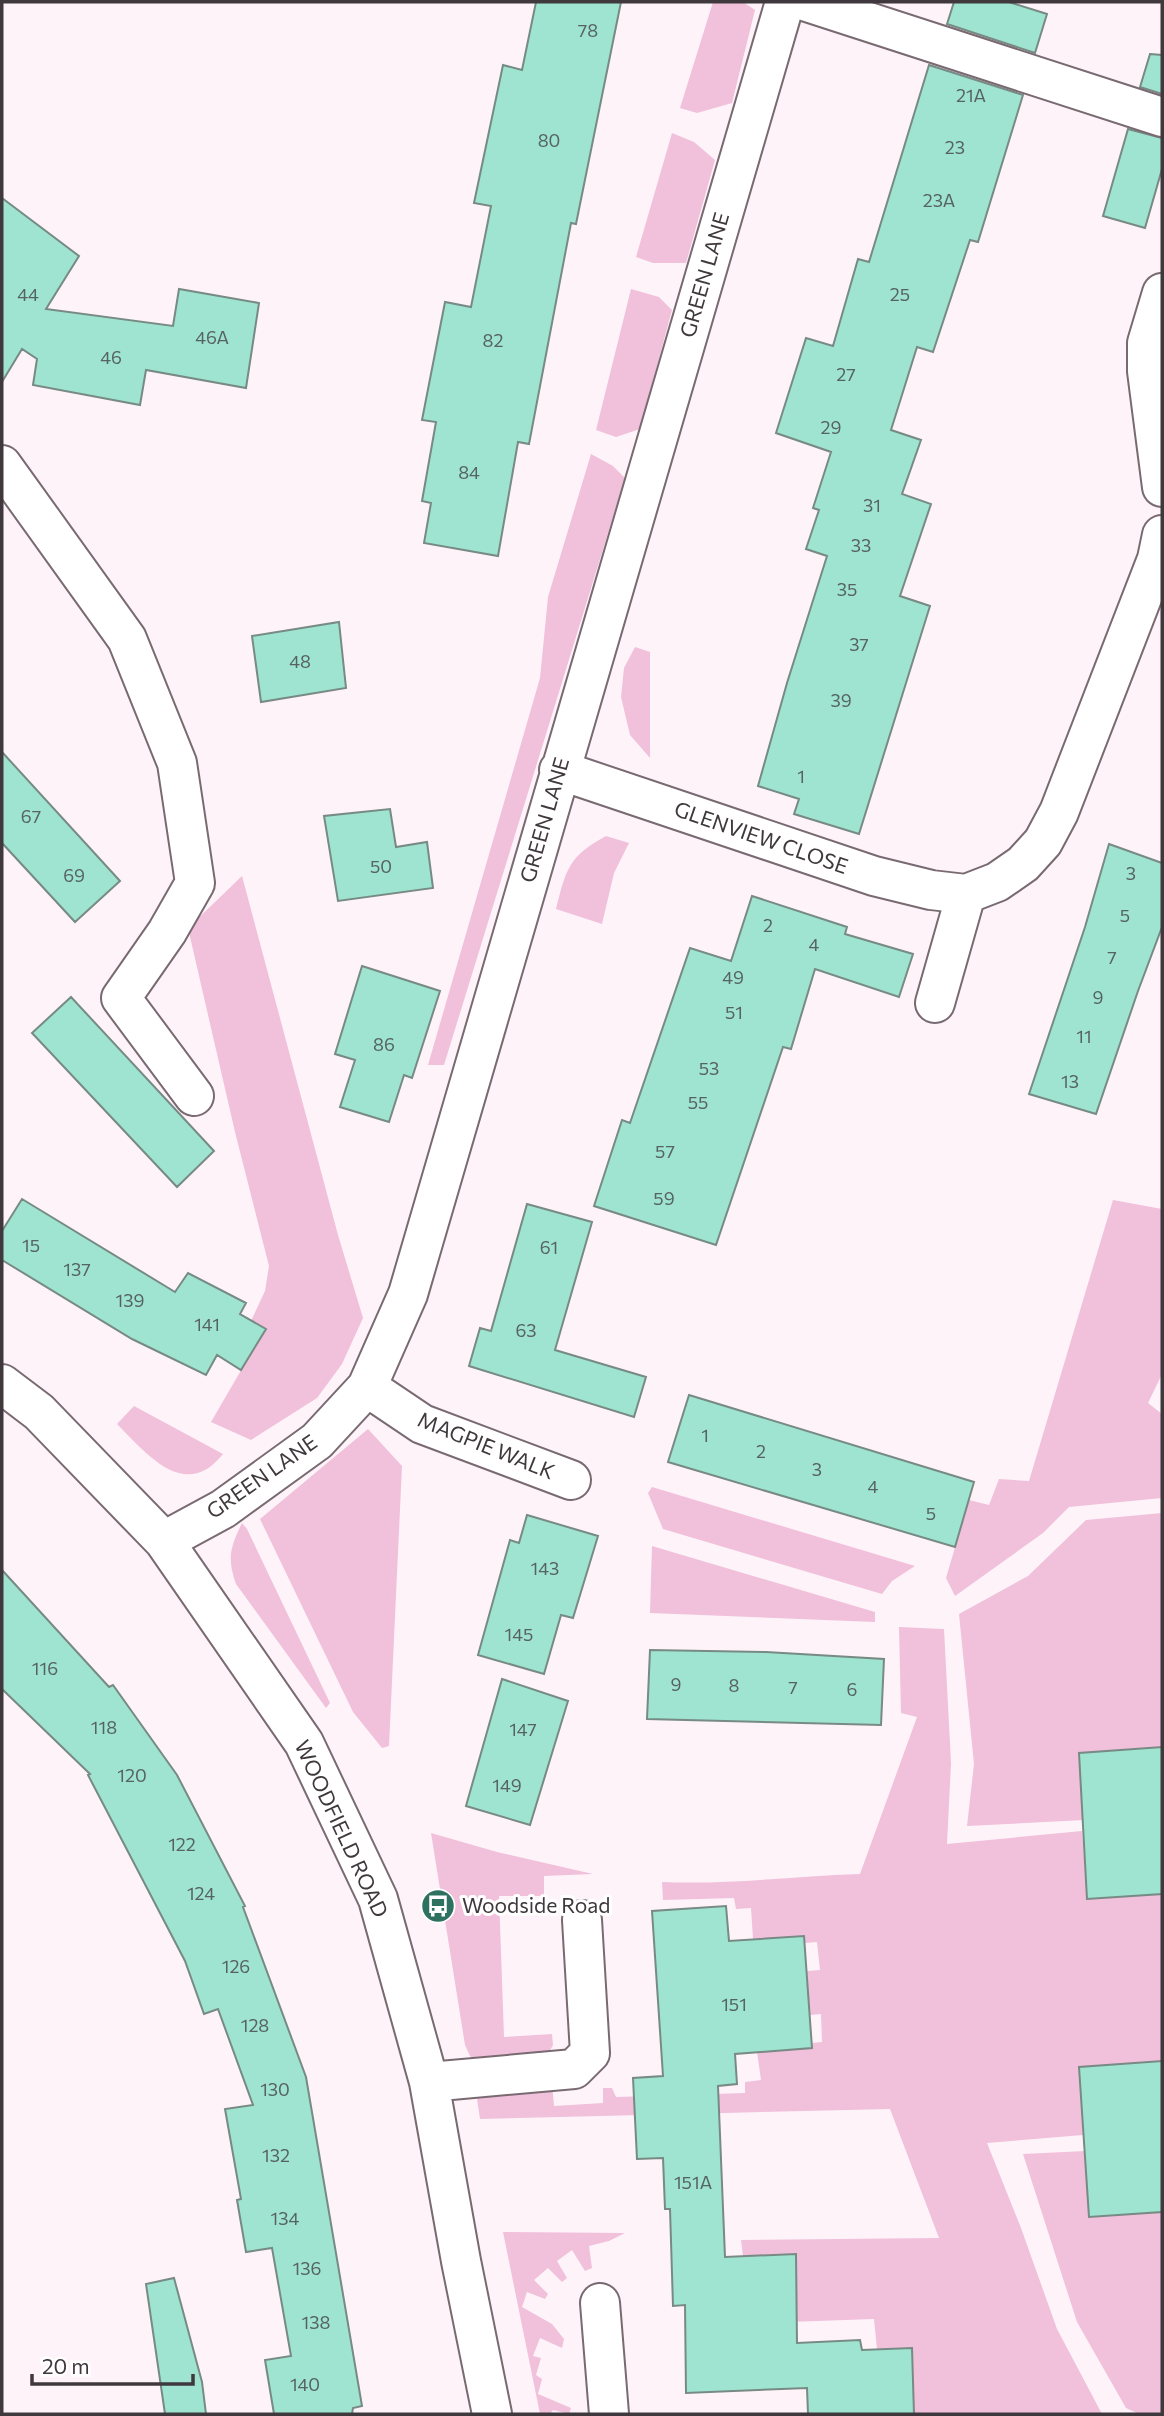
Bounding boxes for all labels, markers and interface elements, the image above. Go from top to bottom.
house number: 78 [578,19,598,41]
house number: 21A [956,84,986,106]
house number: 80 [538,129,560,151]
house number: 23 [945,136,965,158]
house number: 23A [923,189,955,211]
street label: GREEN LANE [674,209,733,340]
house number: 44 [17,283,39,305]
house number: 25 [890,283,910,305]
house number: 46A [195,326,229,348]
house number: 82 [483,329,503,351]
house number: 46 [100,346,122,368]
house number: 27 [836,363,856,385]
house number: 29 [821,416,841,438]
house number: 84 [458,461,480,483]
house number: 31 [863,494,881,516]
house number: 33 [851,534,871,556]
house number: 35 [837,578,857,600]
house number: 37 [849,633,869,655]
house number: 48 [289,650,311,672]
house number: 39 [830,689,852,711]
street label: GREEN LANE [514,754,573,885]
house number: 1 [797,765,805,787]
street label: GLENVIEW CLOSE [671,795,852,878]
house number: 67 [21,805,41,827]
house number: 50 [370,855,392,877]
house number: 3 [1126,862,1136,884]
house number: 69 [63,864,85,886]
house number: 5 [1120,904,1130,926]
house number: 2 [763,914,773,936]
house number: 4 [809,933,820,955]
house number: 7 [1107,946,1117,968]
house number: 49 [722,966,744,988]
house number: 9 [1093,986,1103,1008]
house number: 51 [725,1001,743,1023]
house number: 11 [1076,1025,1092,1047]
house number: 86 [373,1033,395,1055]
house number: 53 [699,1057,719,1079]
house number: 13 [1061,1070,1079,1092]
house number: 55 [688,1091,708,1113]
house number: 57 [655,1140,675,1162]
house number: 59 [653,1187,675,1209]
house number: 15 [22,1234,40,1256]
house number: 61 [540,1236,558,1258]
house number: 137 [63,1258,91,1280]
house number: 139 [116,1289,144,1311]
house number: 141 [194,1313,220,1335]
house number: 63 [515,1319,537,1341]
street label: MAGPIE WALK [414,1406,559,1483]
house number: 1 [701,1424,709,1446]
street label: GREEN LANE [201,1429,321,1523]
house number: 2 [756,1440,766,1462]
house number: 3 [812,1458,822,1480]
house number: 4 [868,1475,879,1497]
house number: 5 [926,1502,936,1524]
house number: 143 [531,1557,559,1579]
house number: 145 [505,1623,533,1645]
house number: 116 [32,1657,58,1679]
house number: 9 [671,1673,681,1695]
house number: 8 [729,1674,740,1696]
house number: 7 [788,1676,798,1698]
house number: 6 [847,1678,857,1700]
house number: 118 [91,1716,117,1738]
house number: 147 [509,1718,537,1740]
street label: WOODFIELD ROAD [290,1736,394,1921]
house number: 120 [117,1764,147,1786]
house number: 149 [492,1774,522,1796]
house number: 122 [168,1833,196,1855]
house number: 124 [187,1882,215,1904]
bus stop icon: Woodside Road [419,1887,457,1925]
place label: Woodside Road [462,1892,610,1917]
house number: 126 [222,1955,250,1977]
house number: 151 [721,1993,747,2015]
house number: 128 [241,2014,269,2036]
house number: 130 [260,2078,290,2100]
house number: 132 [262,2144,290,2166]
house number: 151A [674,2171,712,2193]
house number: 134 [271,2207,300,2229]
house number: 136 [293,2257,321,2279]
house number: 138 [302,2311,331,2333]
scale bar [32,2342,192,2386]
text: 20 m [42,2353,90,2378]
house number: 140 [290,2373,320,2395]

